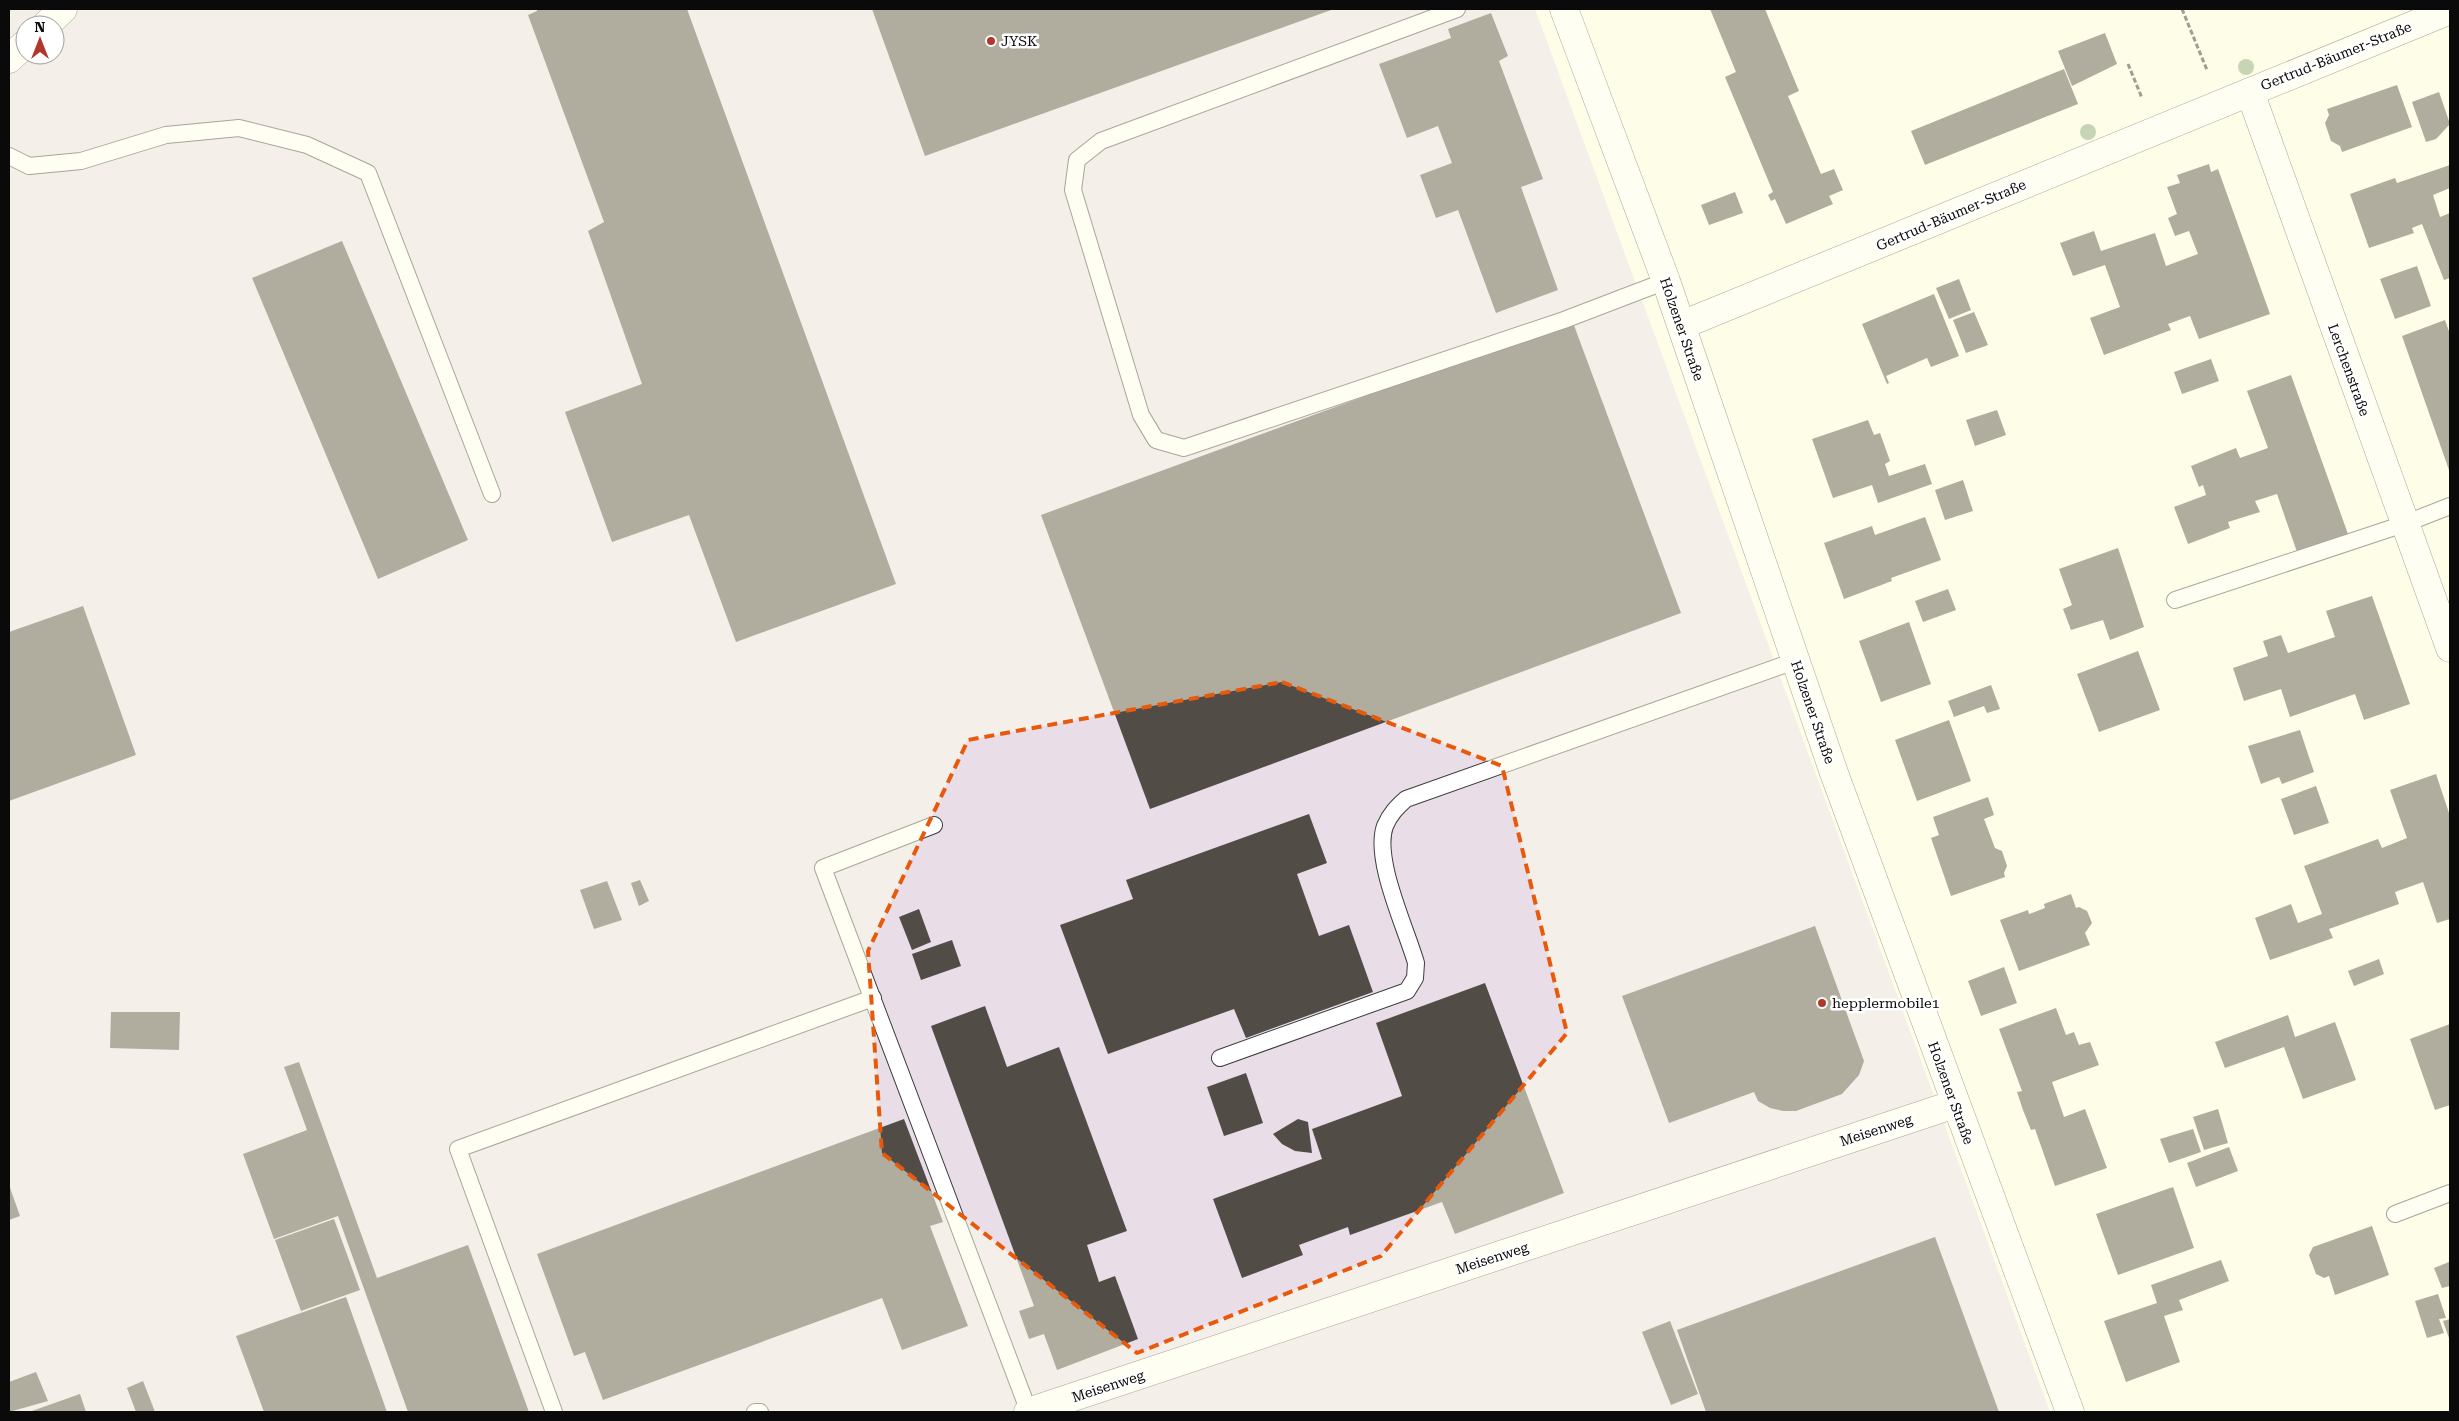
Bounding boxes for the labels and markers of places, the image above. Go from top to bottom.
place label: JYSK [1001,33,1037,49]
marker: JYSK [985,35,997,47]
place label: hepplermobile1 [1832,995,1940,1011]
marker: hepplermobile1 [1816,997,1828,1009]

